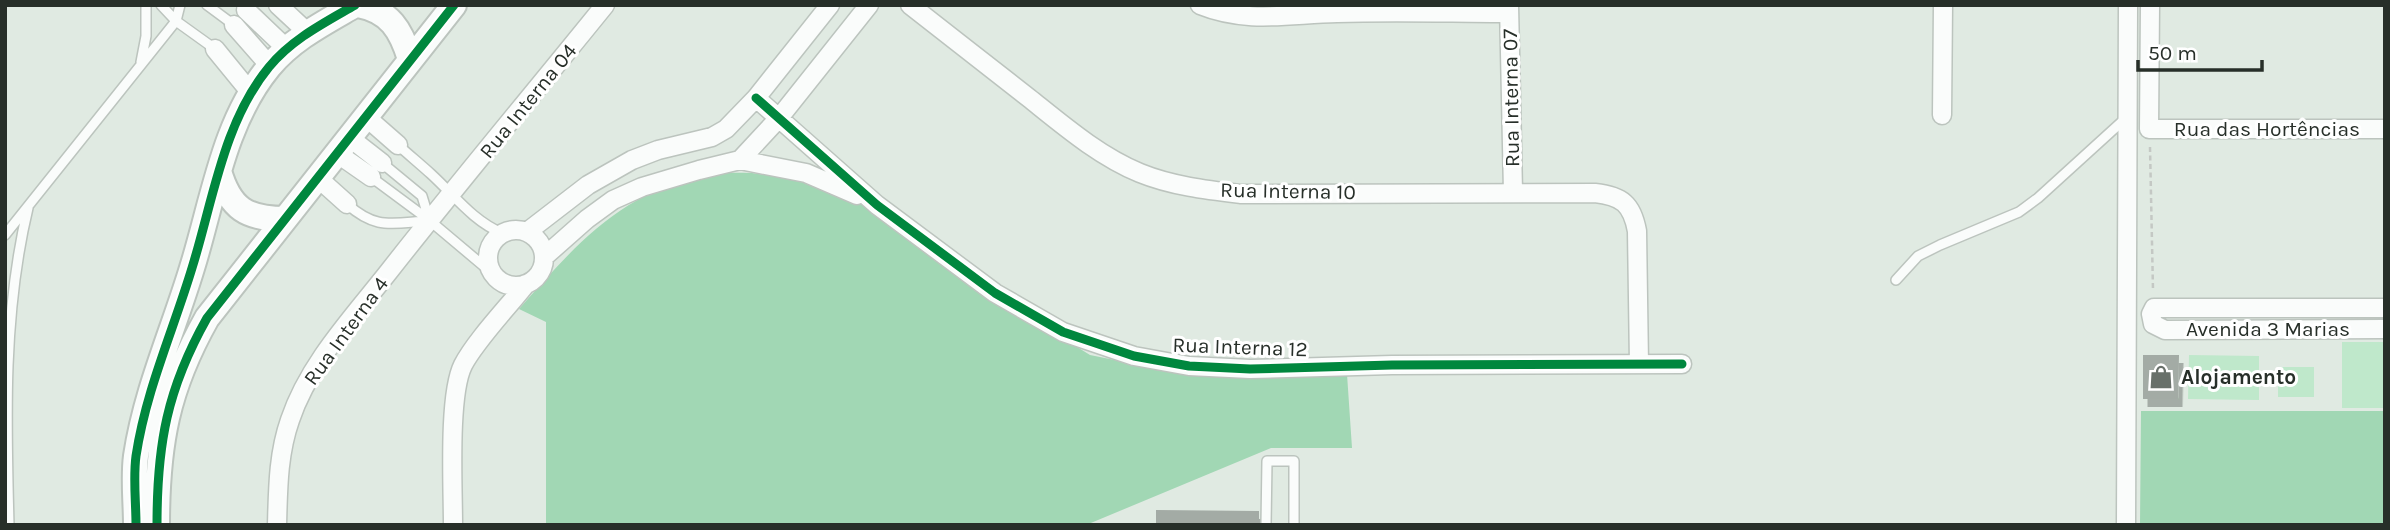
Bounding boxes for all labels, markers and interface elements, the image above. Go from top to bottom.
street label: Rua Interna 07 [1498,28,1524,167]
scale bar [2138,28,2262,72]
street label: Rua Interna 04 [475,39,582,163]
text: 50 m [2148,41,2197,65]
street label: Rua das Hortências [2174,117,2360,141]
street label: Rua Interna 10 [1220,178,1356,204]
street label: Rua Interna 4 [299,272,393,390]
street label: Avenida 3 Marias [2186,317,2350,341]
street label: Rua Interna 12 [1172,333,1308,361]
shop icon: Alojamento [2147,363,2175,391]
place label: Alojamento [2181,365,2296,389]

